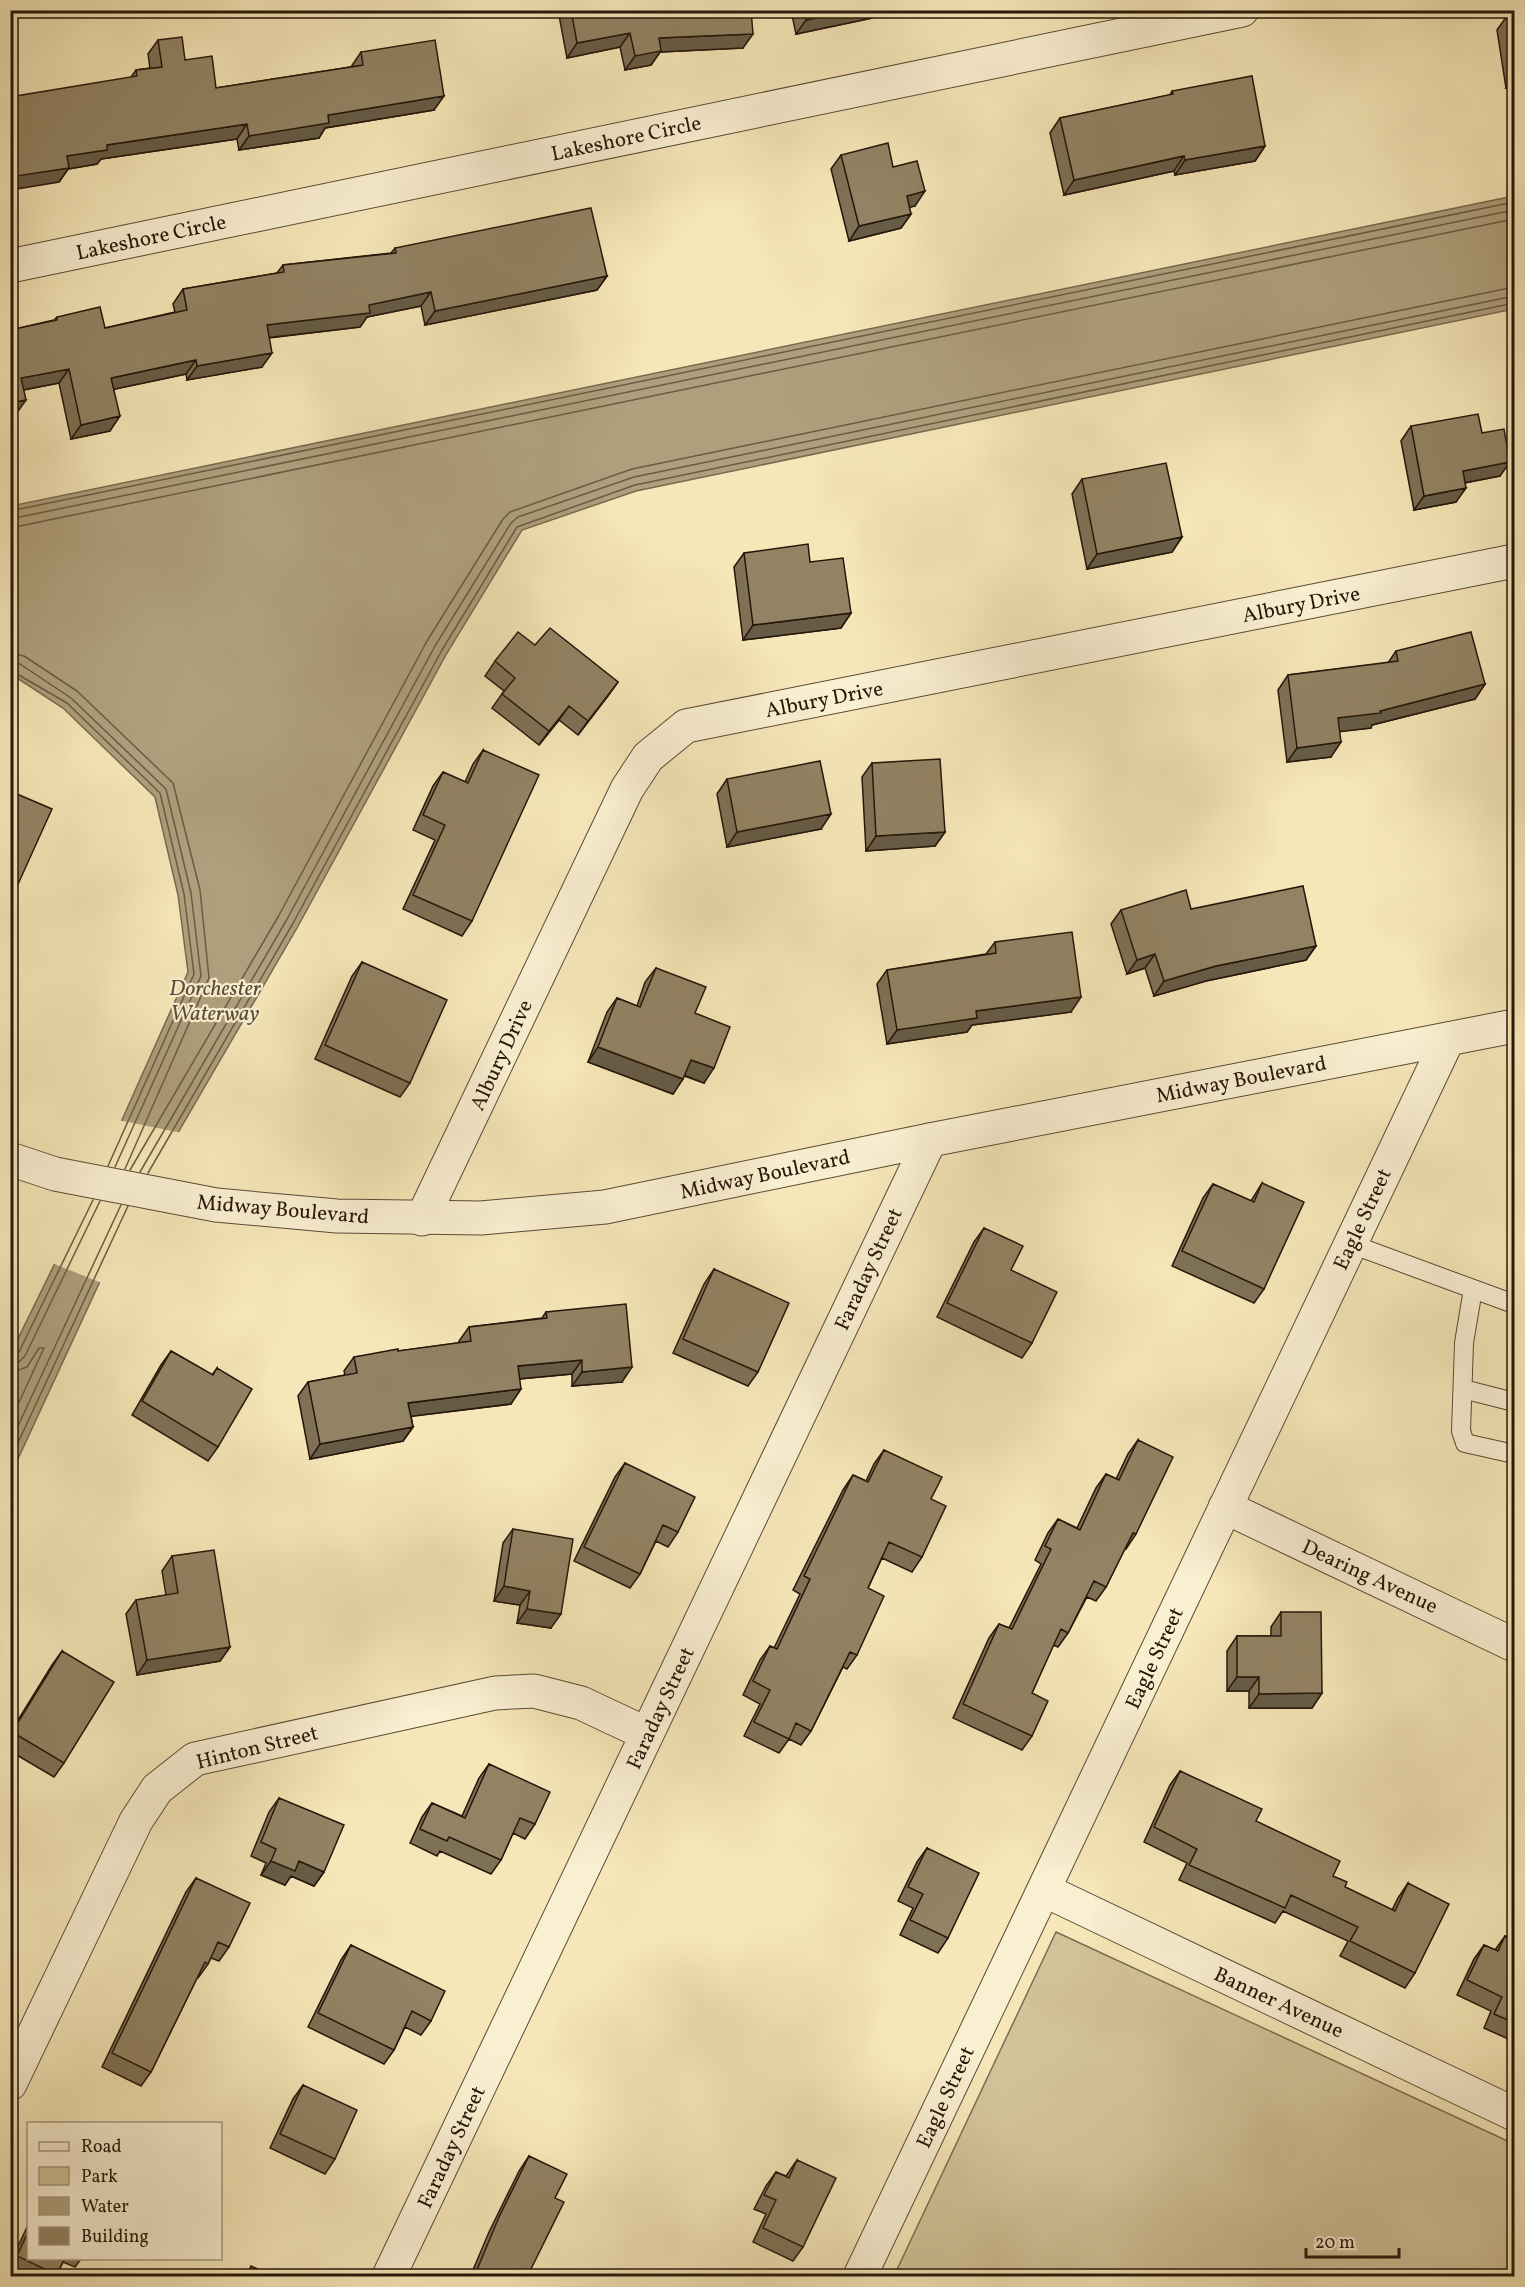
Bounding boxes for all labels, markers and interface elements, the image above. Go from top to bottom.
street label: Lakeshore Circle [549,109,704,170]
street label: Lakeshore Circle [74,208,229,269]
street label: Albury Drive [1240,580,1363,631]
street label: Albury Drive [763,675,886,726]
water label: Dorchester Waterway [169,974,262,1030]
street label: Albury Drive [464,995,541,1116]
street label: Midway Boulevard [1154,1050,1329,1111]
street label: Midway Boulevard [678,1143,853,1208]
street label: Eagle Street [1327,1164,1400,1275]
street label: Midway Boulevard [195,1189,370,1232]
street label: Faraday Street [828,1204,910,1336]
street label: Dearing Avenue [1297,1533,1442,1622]
street label: Eagle Street [1119,1603,1192,1714]
street label: Faraday Street [620,1643,702,1775]
street label: Hinton Street [193,1719,321,1778]
street label: Banner Avenue [1209,1961,1348,2046]
street label: Eagle Street [910,2042,983,2153]
street label: Faraday Street [411,2082,493,2214]
legend [27,2122,222,2260]
text: Road [81,2135,122,2160]
text: Park [81,2165,118,2190]
text: Water [81,2195,129,2220]
scale bar [1306,2221,1399,2259]
text: Building [81,2225,149,2250]
text: 20 m [1315,2231,1355,2256]

